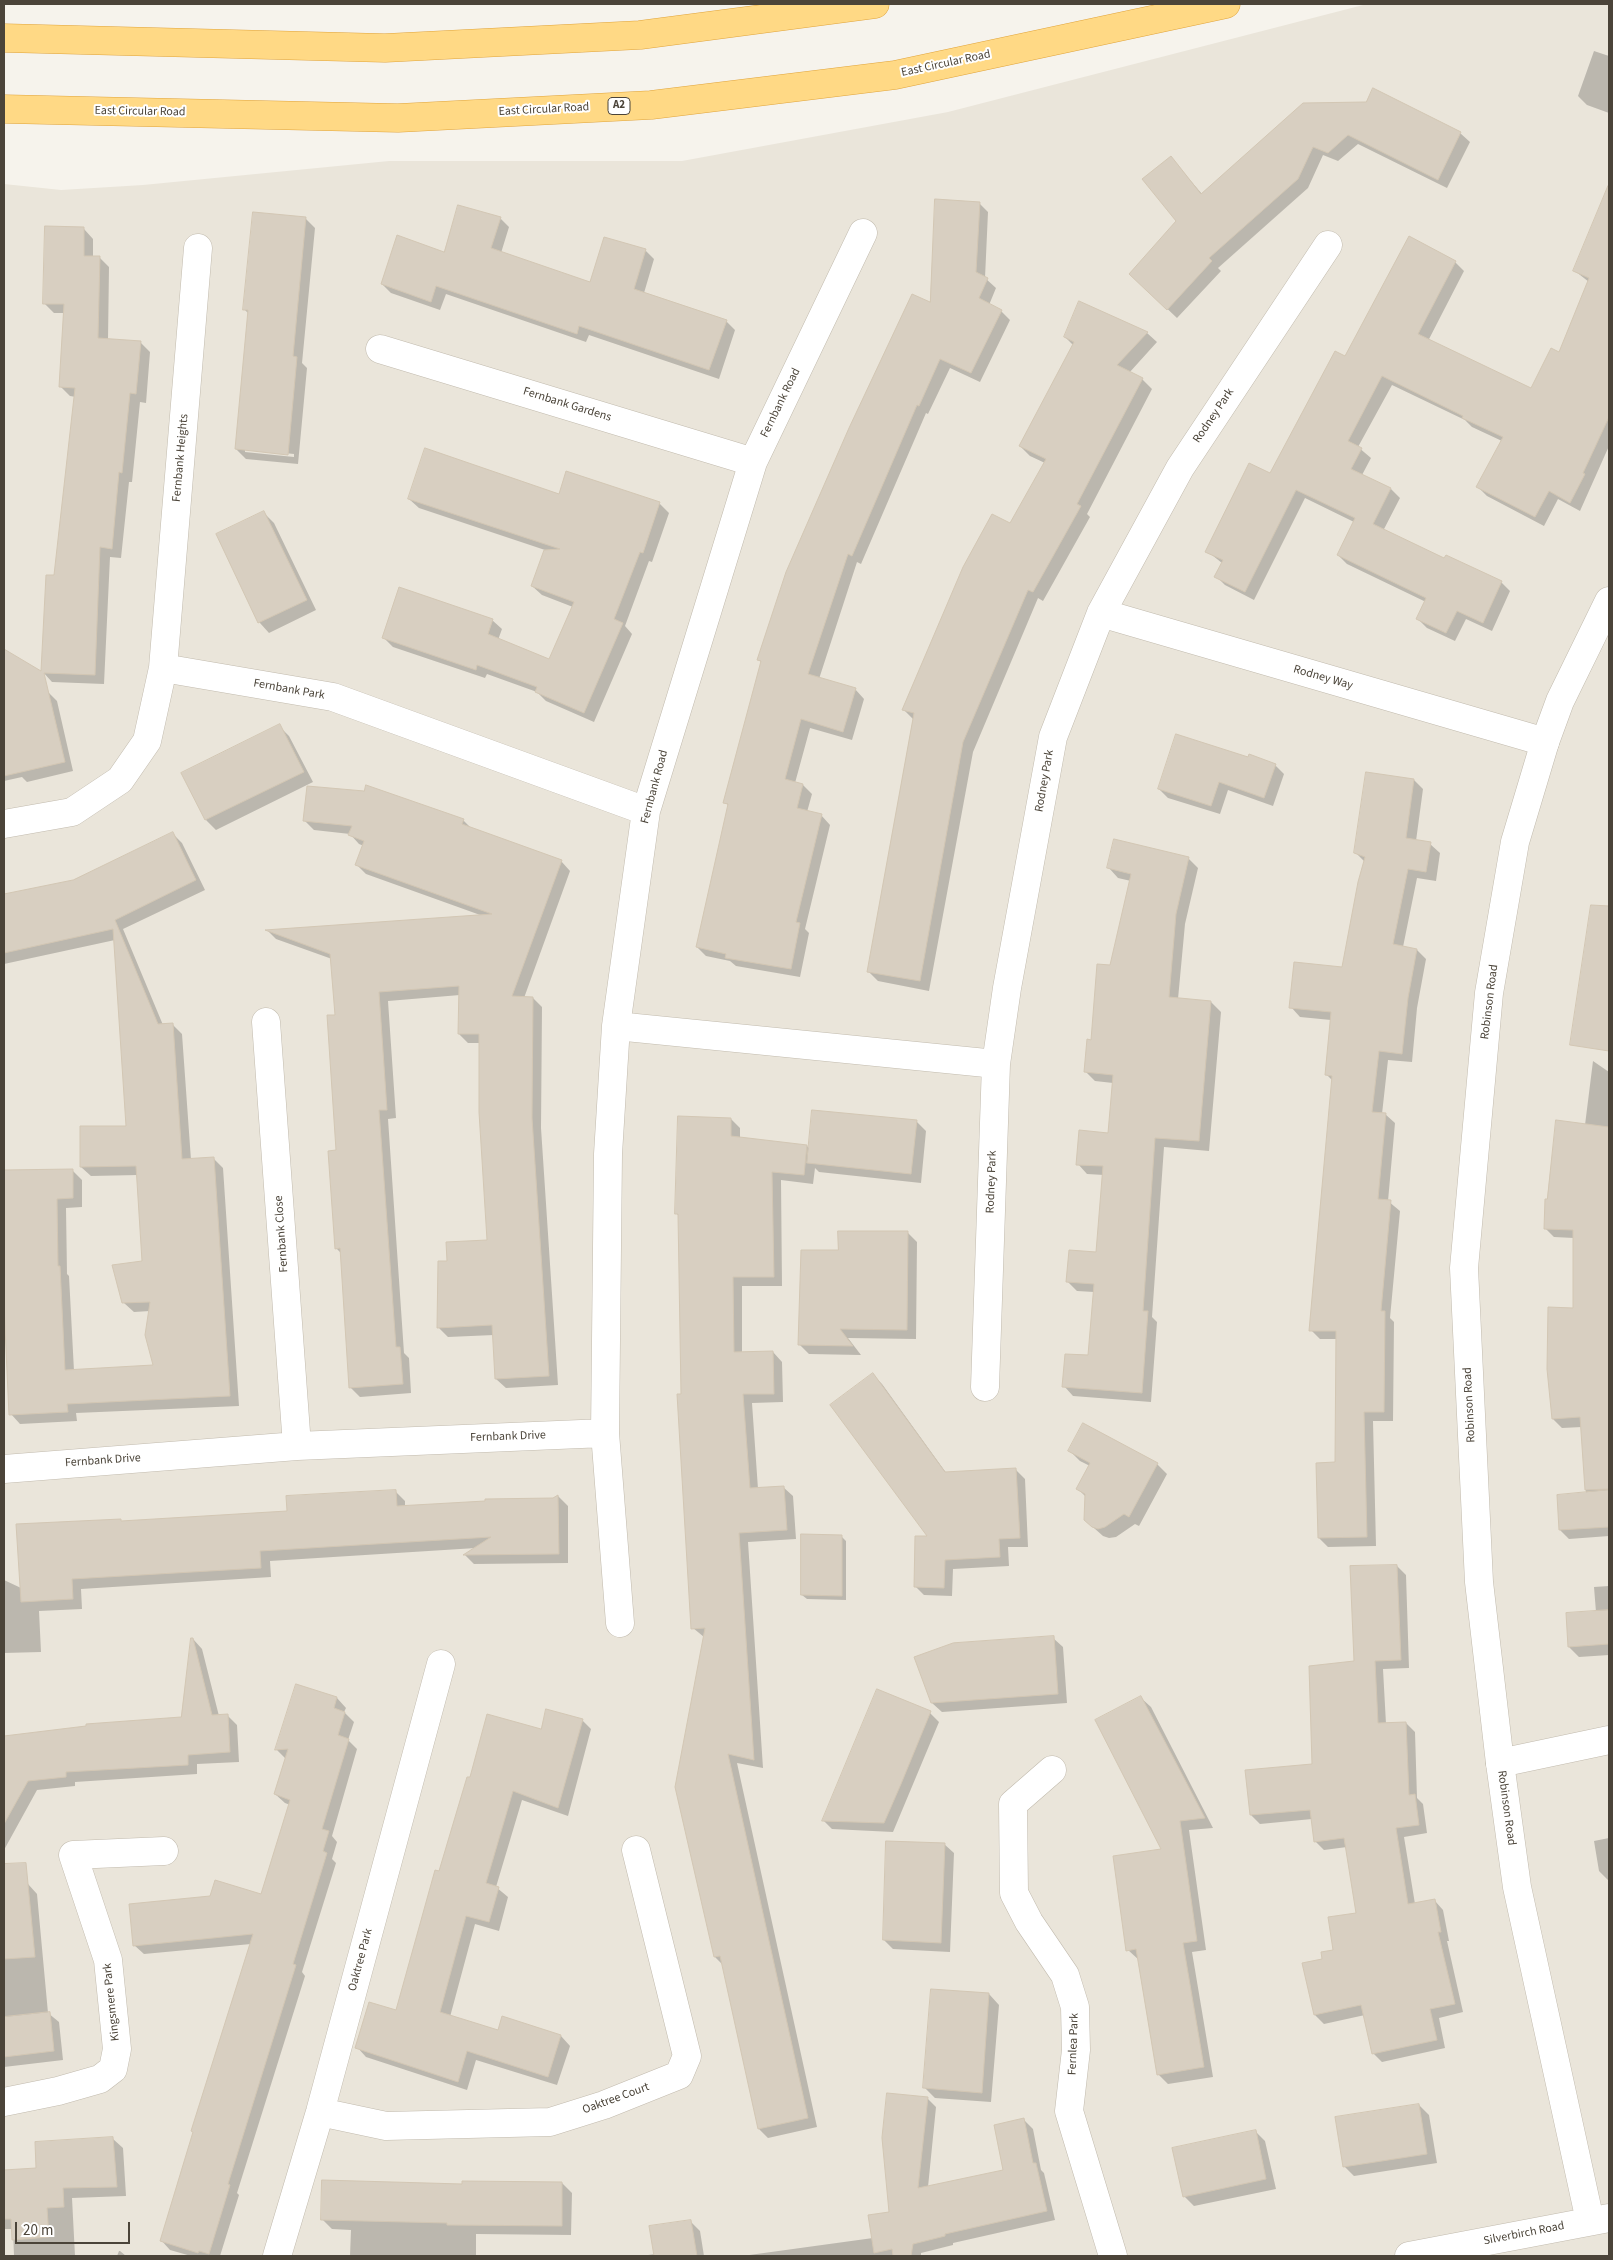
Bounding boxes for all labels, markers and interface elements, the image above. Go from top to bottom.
street label: East Circular Road [900,48,992,80]
road number: A2 [608,98,630,114]
street label: East Circular Road [498,100,590,120]
street label: East Circular Road [94,104,186,120]
street label: Fernbank Road [758,366,804,440]
street label: Fernbank Gardens [521,385,613,425]
street label: Rodney Park [1190,386,1238,446]
street label: Fernbank Heights [170,413,192,503]
street label: Rodney Way [1292,663,1354,693]
street label: Fernbank Park [252,677,326,703]
street label: Fernbank Road [638,749,672,825]
street label: Rodney Park [1032,749,1058,813]
street label: Robinson Road [1478,964,1502,1040]
street label: Rodney Park [984,1150,1000,1214]
street label: Fernbank Close [272,1195,292,1273]
street label: Robinson Road [1461,1367,1479,1443]
street label: Fernbank Drive [470,1428,546,1446]
street label: Fernbank Drive [65,1451,141,1471]
street label: Robinson Road [1494,1770,1518,1846]
street label: Oaktree Park [346,1927,376,1993]
street label: Kingsmere Park [101,1962,123,2042]
street label: Fernlea Park [1066,2013,1082,2075]
street label: Oaktree Court [581,2080,651,2118]
scale bar [18,2212,132,2244]
street label: Silverbirch Road [1482,2219,1566,2249]
text: 20 m [23,2220,53,2241]

